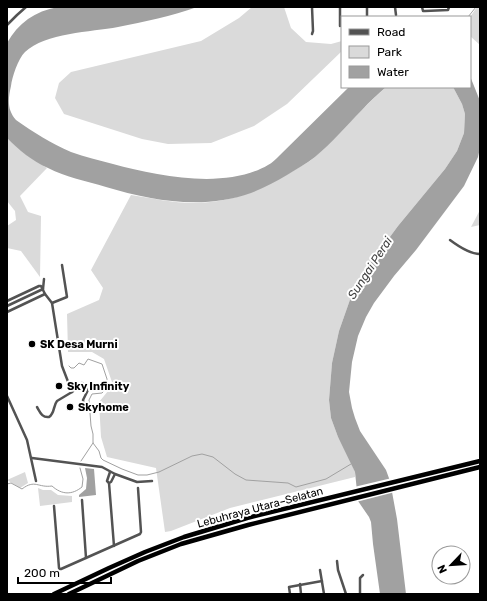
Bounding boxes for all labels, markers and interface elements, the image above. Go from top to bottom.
legend [341,16,471,88]
text: Road [377,25,405,39]
text: Park [377,45,403,59]
text: Water [377,65,409,79]
water label: Sungai Perai [345,234,396,302]
place label: SK Desa Murni [40,338,118,351]
marker: SK Desa Murni [27,339,37,349]
place label: Sky Infinity [67,380,130,393]
marker: Sky Infinity [54,381,64,391]
place label: Skyhome [78,401,129,414]
marker: Skyhome [65,402,75,412]
street label: Lebuhraya Utara–Selatan [196,484,325,531]
north arrow [431,545,471,585]
scale bar [18,559,111,585]
text: N [435,563,450,575]
text: 200 m [24,566,60,580]

